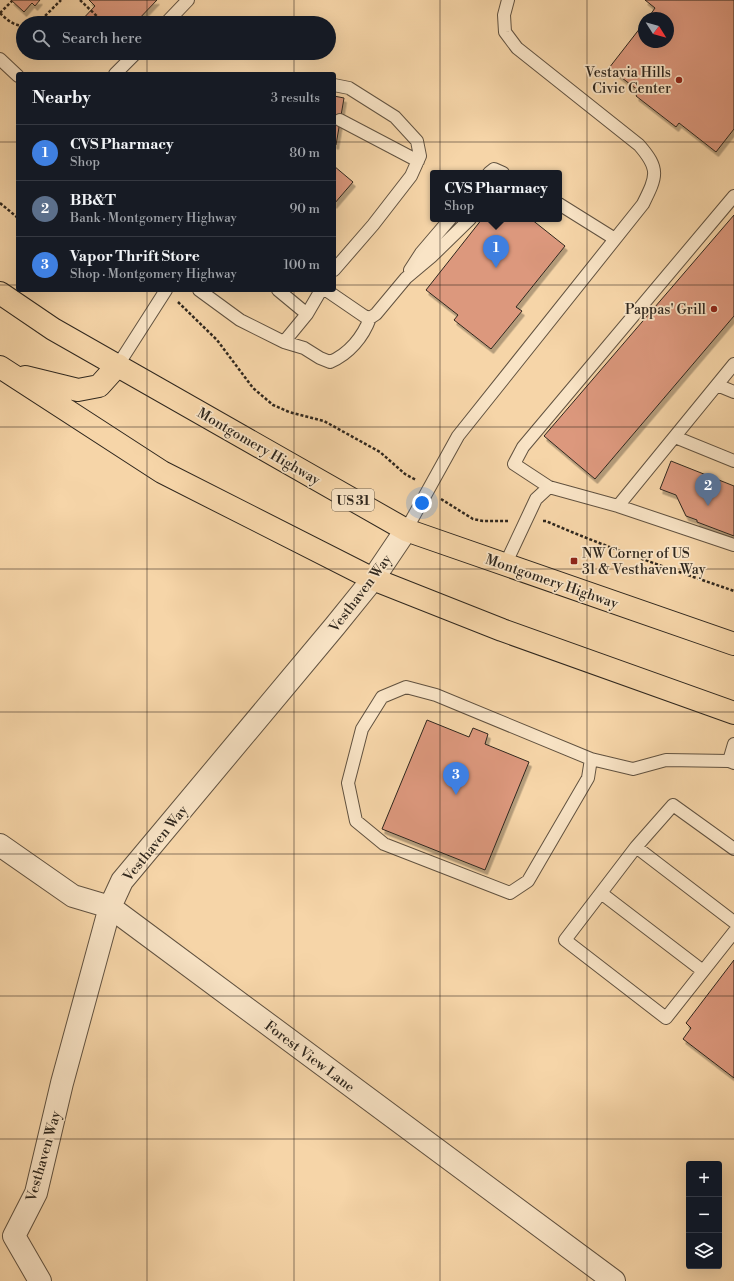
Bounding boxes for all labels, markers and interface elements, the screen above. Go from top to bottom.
north arrow [638,12,674,48]
search box [16,16,336,60]
icon: search [30,27,52,49]
text: Search here [62,29,142,48]
place label: Vestavia Hills Civic Center [584,64,671,98]
marker: Vestavia Hills Civic Center [674,75,684,85]
text: Nearby [32,87,91,109]
text: 3 results [271,90,320,106]
text: CVS Pharmacy [70,135,174,154]
text: 1 [42,145,48,161]
text: 80 m [289,145,320,161]
text: Shop [70,154,100,170]
popup [430,170,562,222]
text: CVS Pharmacy [444,179,548,198]
text: BB&T [70,191,116,210]
text: Shop [444,198,474,214]
text: 2 [41,201,49,217]
text: 90 m [289,201,320,217]
text: Bank · Montgomery Highway [70,210,237,226]
pin: 1 [483,235,509,268]
text: Vapor Thrift Store [70,247,200,266]
text: 3 [41,257,49,273]
text: 100 m [284,257,320,273]
text: Shop · Montgomery Highway [70,266,237,282]
place label: Pappas' Grill [625,301,706,319]
marker: Pappas' Grill [709,304,719,314]
street label: Montgomery Highway [194,404,323,490]
pin: 2 [695,473,721,506]
road number: US 31 [332,489,374,511]
your location [412,493,432,513]
place label: NW Corner of US 31 & Vesthaven Way [582,545,706,579]
street label: Vesthaven Way [325,551,396,637]
street label: Montgomery Highway [483,551,621,613]
marker: NW Corner of US 31 & Vesthaven Way [569,556,579,566]
pin: 3 [443,762,469,795]
street label: Vesthaven Way [119,802,192,886]
street label: Forest View Lane [261,1017,358,1097]
street label: Vesthaven Way [22,1109,66,1205]
map controls [686,1161,722,1269]
button: + [686,1161,722,1197]
button: − [686,1197,722,1233]
button: layers [686,1233,722,1269]

